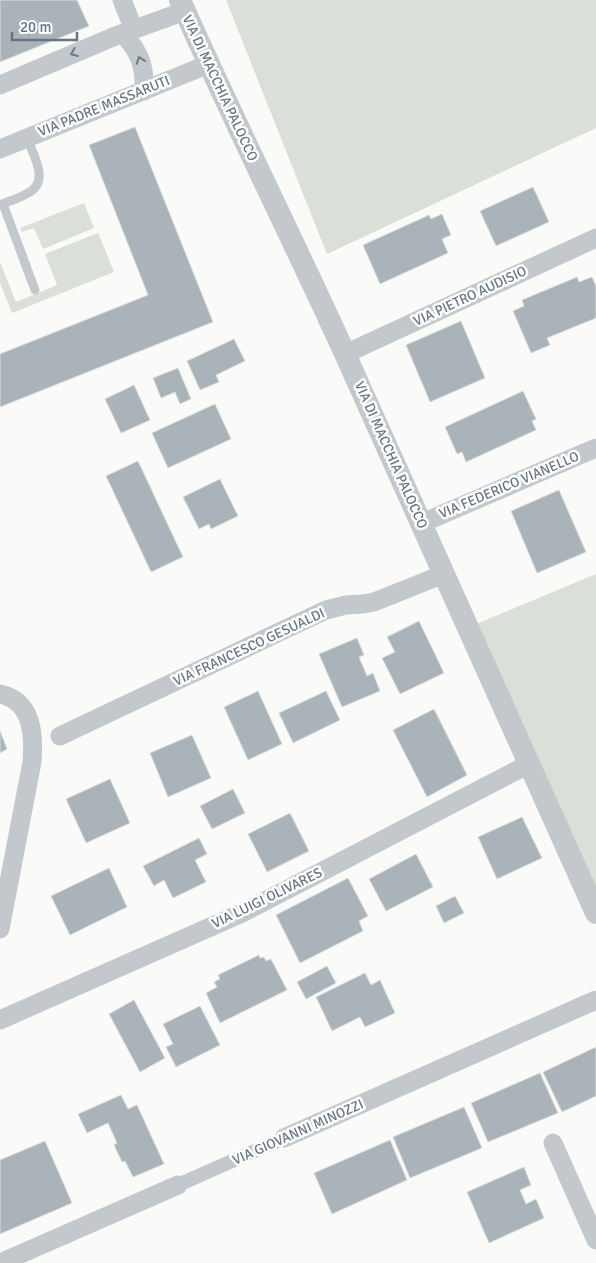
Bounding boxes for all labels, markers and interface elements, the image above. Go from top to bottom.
scale bar [12,10,78,42]
street label: VIA DI MACCHIA PALOCCO [179,12,261,164]
text: 20 m [20,18,51,36]
one-way arrow [70,47,79,58]
one-way arrow [136,56,146,65]
street label: VIA PADRE MASSARUTI [36,72,172,140]
street label: VIA PIETRO AUDISIO [411,262,529,330]
street label: VIA DI MACCHIA PALOCCO [351,379,431,531]
street label: VIA FEDERICO VIANELLO [436,448,582,522]
street label: VIA FRANCESCO GESUALDI [171,604,327,690]
street label: VIA LUIGI OLIVARES [209,864,325,932]
street label: VIA GIOVANNI MINOZZI [230,1095,366,1169]

